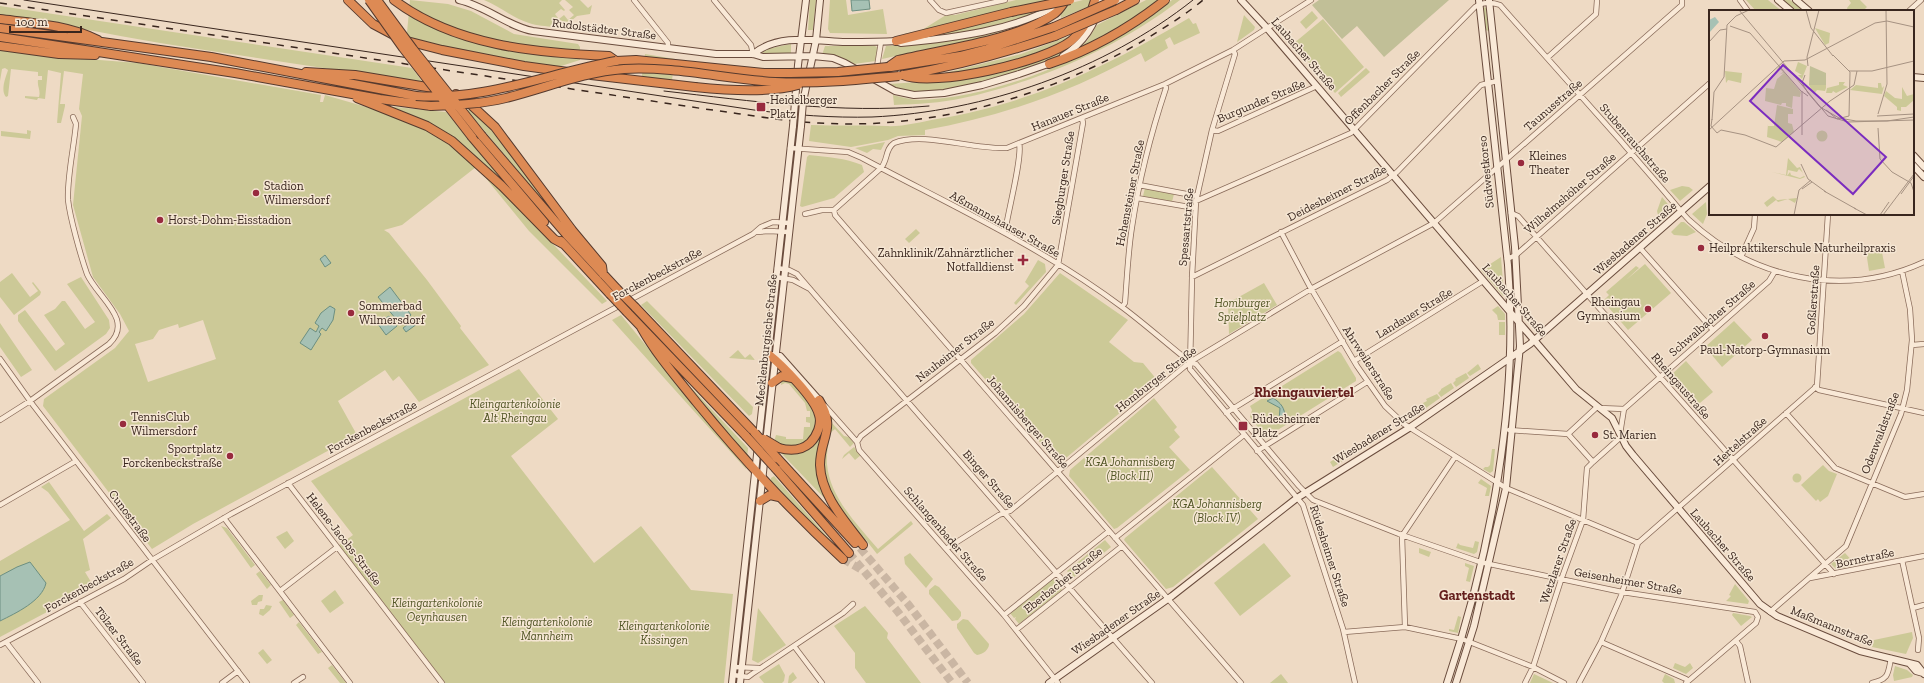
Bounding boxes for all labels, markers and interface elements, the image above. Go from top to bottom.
scale bar [10,8,81,34]
inset map [1709,10,1914,215]
text: 100 m [16,15,48,29]
street label: Laubacher Straße [1269,15,1340,94]
street label: Rudolstädter Straße [551,16,657,42]
street label: Offenbacher Straße [1341,46,1423,128]
street label: Burgunder Straße [1215,76,1307,126]
street label: Taunusstraße [1521,76,1585,134]
street label: Hanauer Straße [1029,90,1111,134]
place label: Heidelberger Platz [770,93,838,121]
marker: Heidelberger Platz [755,101,767,113]
street label: Stubenrauchstraße [1597,101,1673,186]
street label: Siegburger Straße [1049,130,1077,226]
street label: Südwestkorso [1475,135,1497,209]
street label: Hohensteiner Straße [1113,138,1147,247]
street label: Wilhelmshöher Straße [1521,149,1619,237]
place label: Kleines Theater [1529,149,1570,177]
marker: Kleines Theater [1516,158,1526,168]
street label: Deidesheimer Straße [1285,162,1389,224]
place label: Stadion Wilmersdorf [264,179,331,207]
street label: Spessartstraße [1176,187,1196,267]
marker: Stadion Wilmersdorf [251,188,261,198]
street label: Aßmannshauser Straße [948,188,1063,260]
street label: Wiesbadener Straße [1591,198,1679,278]
place label: Horst-Dohm-Eisstadion [168,213,291,227]
marker: Horst-Dohm-Eisstadion [155,215,165,225]
place label: Heilpraktikerschule Naturheilpraxis [1709,241,1896,255]
marker: Heilpraktikerschule Naturheilpraxis [1696,243,1706,253]
street label: Forckenbeckstraße [610,244,705,304]
place label: Zahnklinik/Zahnärztlicher Notfalldienst [878,246,1015,274]
marker: Zahnklinik/Zahnärztlicher Notfalldienst [1017,254,1029,266]
street label: Laubacher Straße [1480,261,1551,340]
street label: Goßlerstraße [1804,264,1822,335]
street label: Mecklenburgische Straße [752,273,780,407]
street label: Schwalbacher Straße [1666,277,1758,359]
street label: Landauer Straße [1373,284,1455,341]
place label: Rheingau Gymnasium [1577,295,1641,323]
park label: Homburger Spielplatz [1214,296,1271,324]
place label: Sommerbad Wilmersdorf [359,299,426,327]
marker: Rheingau Gymnasium [1643,304,1653,314]
marker: Sommerbad Wilmersdorf [346,308,356,318]
street label: Nauheimer Straße [913,315,997,385]
street label: Ahrweilerstraße [1340,323,1398,403]
marker: Paul-Natorp-Gymnasium [1760,331,1770,341]
street label: Homburger Straße [1113,343,1199,415]
place label: Paul-Natorp-Gymnasium [1700,343,1831,357]
street label: Rheingaustraße [1648,350,1714,422]
street label: Johannisberger Straße [984,373,1072,471]
district label: Rheingauviertel [1254,384,1354,401]
street label: Odenwaldstraße [1858,390,1902,476]
street label: Forckenbeckstraße [325,397,420,457]
park label: Kleingartenkolonie Alt Rheingau [469,397,561,425]
street label: Wiesbadener Straße [1331,399,1428,467]
place label: TennisClub Wilmersdorf [131,410,198,438]
place label: Rüdesheimer Platz [1252,412,1320,440]
street label: Hertelstraße [1711,413,1770,469]
marker: TennisClub Wilmersdorf [118,419,128,429]
marker: Rüdesheimer Platz [1237,420,1249,432]
place label: St. Marien [1603,428,1656,442]
marker: St. Marien [1590,430,1600,440]
place label: Sportplatz Forckenbeckstraße [122,442,222,470]
street label: Binger Straße [960,447,1018,511]
marker: Sportplatz Forckenbeckstraße [225,451,235,461]
park label: KGA Johannisberg (Block III) [1085,455,1176,483]
street label: Schlangenbader Straße [901,484,991,584]
street label: Cunostraße [106,487,154,545]
street label: Helene-Jacobs-Straße [304,490,385,588]
park label: KGA Johannisberg (Block IV) [1172,497,1263,525]
street label: Rüdesheimer Straße [1307,503,1353,609]
street label: Laubacher Straße [1688,506,1759,585]
street label: Wetzlarer Straße [1537,516,1579,605]
street label: Eberbacher Straße [1021,544,1105,616]
street label: Bornstraße [1835,545,1896,571]
street label: Forckenbeckstraße [42,555,136,615]
street label: Geisenheimer Straße [1573,565,1683,597]
street label: Wiesbadener Straße [1069,586,1163,658]
district label: Gartenstadt [1439,587,1515,604]
park label: Kleingartenkolonie Oeynhausen [391,596,483,624]
street label: Maßmannstraße [1789,603,1876,649]
street label: Tölzer Straße [92,604,146,668]
park label: Kleingartenkolonie Mannheim [501,615,593,643]
park label: Kleingartenkolonie Kissingen [618,619,710,647]

